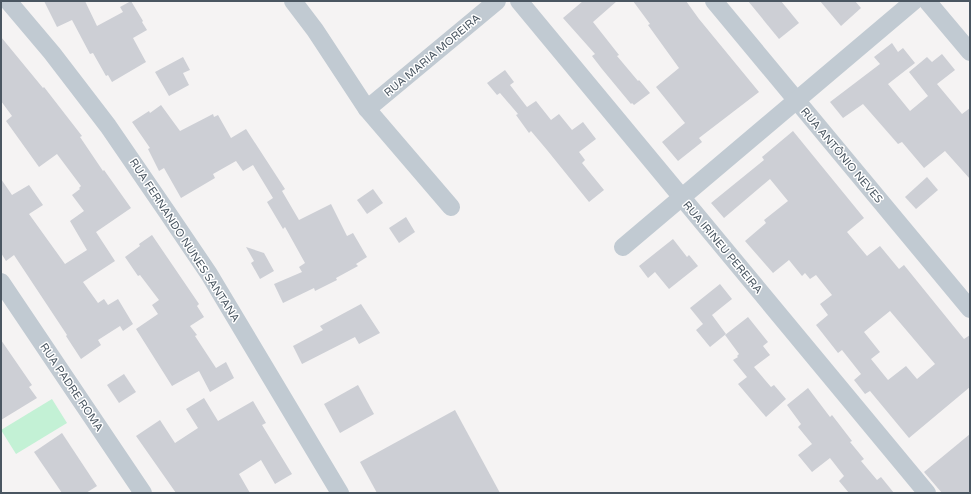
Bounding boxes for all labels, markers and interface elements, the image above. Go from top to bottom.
street label: RUA MARIA MOREIRA [382,11,483,99]
street label: RUA ANTÔNIO NEVES [798,105,885,206]
street label: RUA FERNANDO NUNES SANTANA [127,156,242,324]
street label: RUA IRINEU PEREIRA [680,198,765,296]
street label: RUA PADRE ROMA [37,341,106,434]

